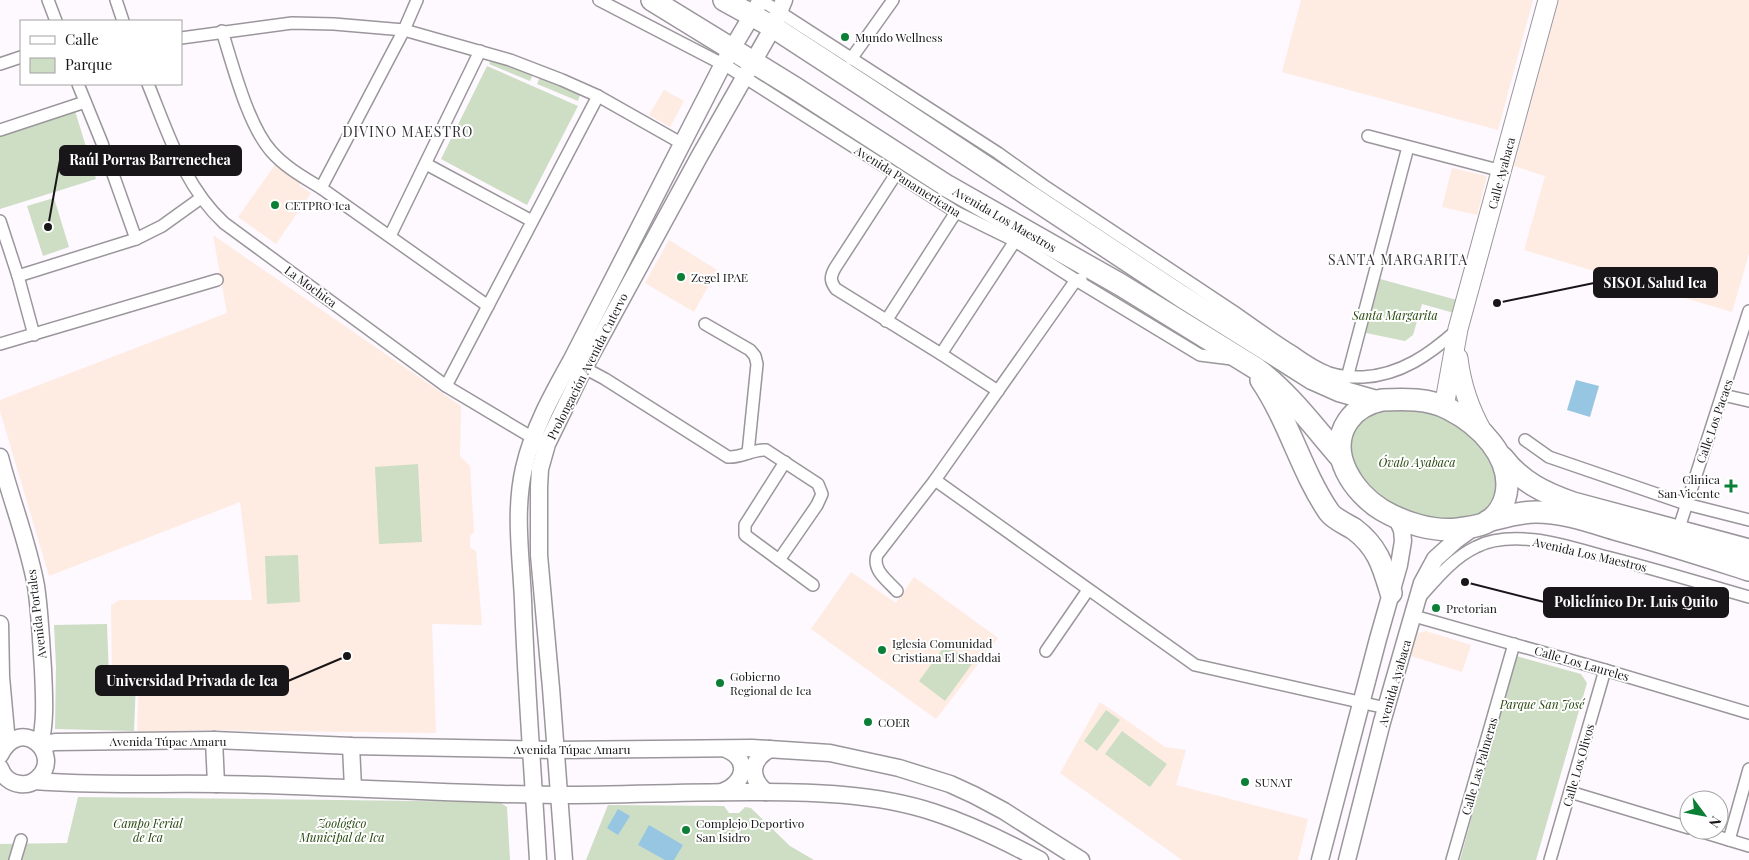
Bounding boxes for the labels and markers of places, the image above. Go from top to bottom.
place label: Mundo Wellness [855,29,943,45]
marker: Mundo Wellness [839,31,851,43]
callout: Raúl Porras Barrenechea [60,146,241,175]
place label: CETPRO Ica [285,197,350,213]
marker: CETPRO Ica [269,199,281,211]
callout: SISOL Salud Ica [1594,268,1717,297]
place label: Zegel IPAE [691,269,748,285]
marker: Zegel IPAE [675,271,687,283]
place label: Clinica San Vicente [1658,471,1720,501]
marker: Clinica San Vicente [1724,479,1738,493]
callout: Policlínico Dr. Luis Quito [1544,588,1728,617]
place label: Pretorian [1446,600,1497,616]
marker: Pretorian [1430,602,1442,614]
place label: Iglesia Comunidad Cristiana El Shaddai [892,635,1001,665]
marker: Iglesia Comunidad Cristiana El Shaddai [876,644,888,656]
callout: Universidad Privada de Ica [96,666,288,695]
place label: Gobierno Regional de Ica [730,668,812,698]
marker: Gobierno Regional de Ica [714,677,726,689]
place label: COER [878,714,910,730]
marker: COER [862,716,874,728]
place label: SUNAT [1255,774,1293,790]
marker: SUNAT [1239,776,1251,788]
place label: Complejo Deportivo San Isidro [696,815,805,845]
marker: Complejo Deportivo San Isidro [680,824,692,836]

